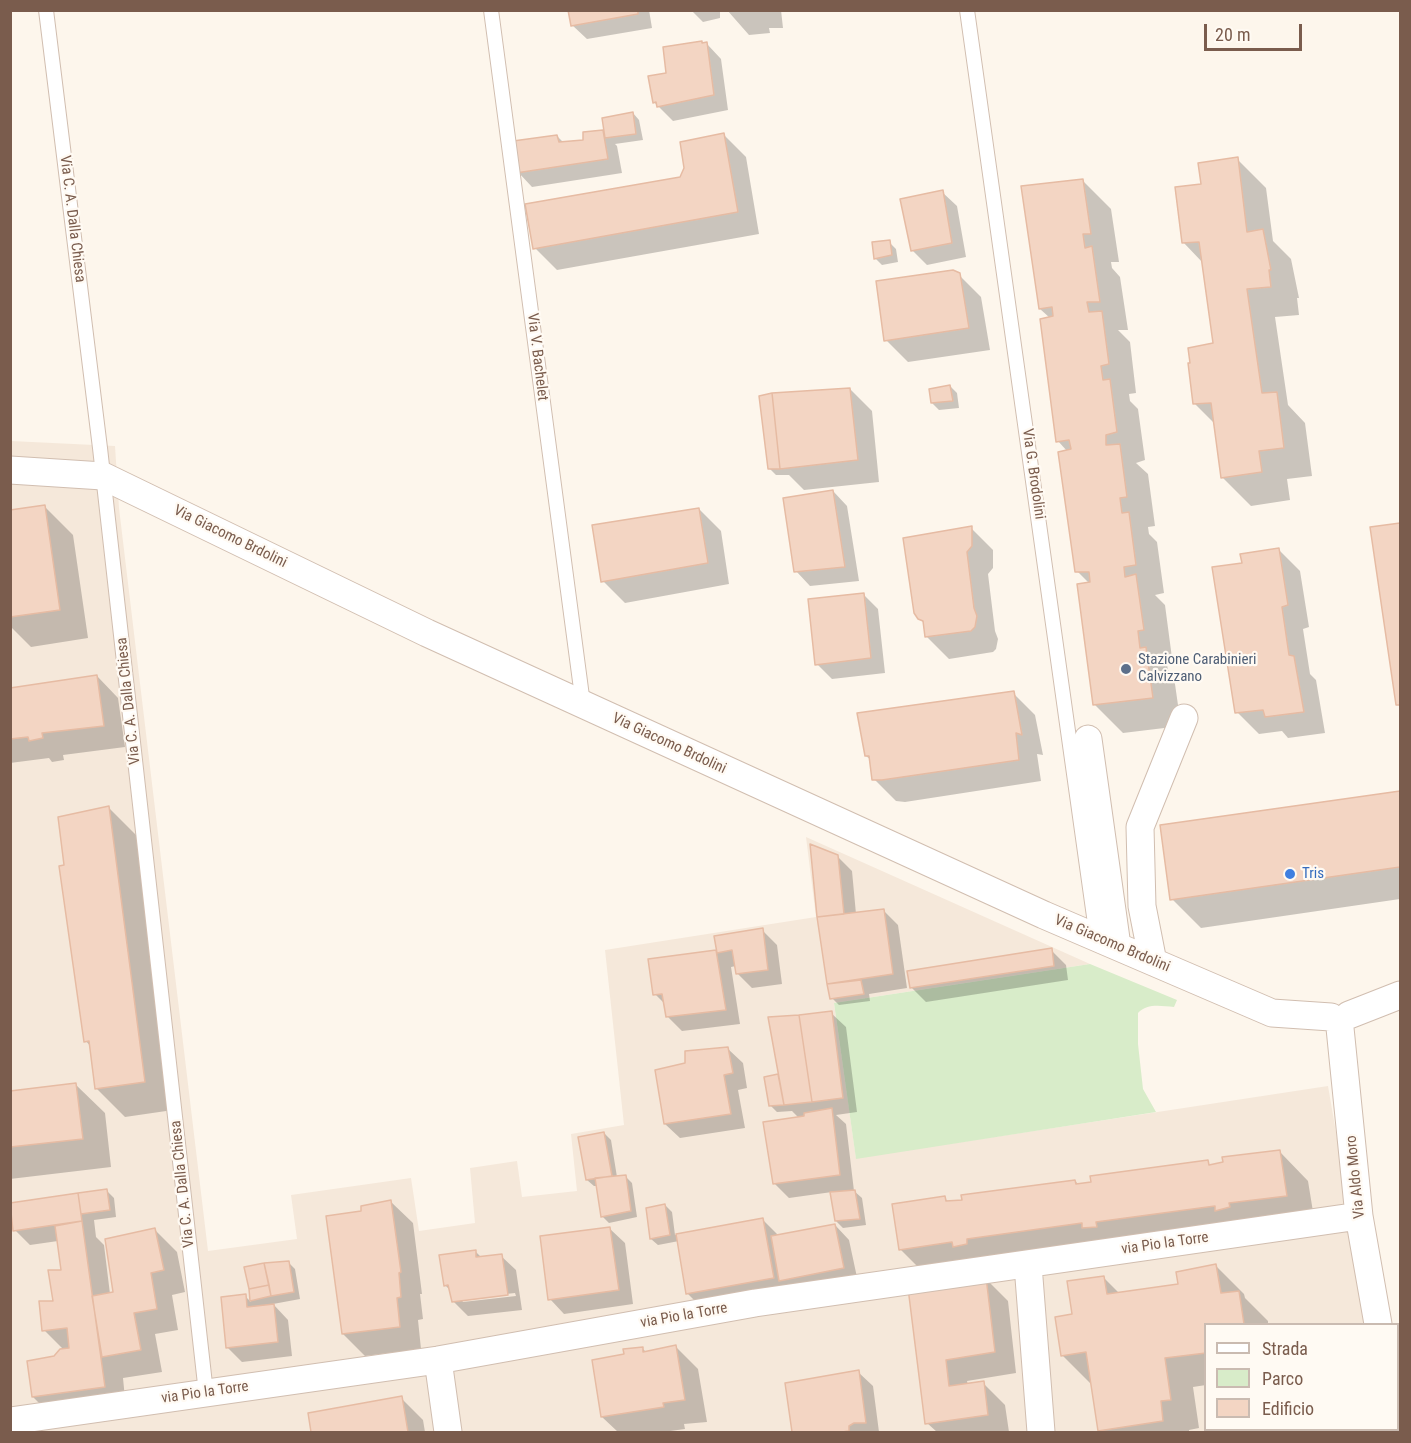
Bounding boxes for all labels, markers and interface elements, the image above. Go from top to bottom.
scale bar [1207,12,1304,50]
text: 20 m [1215,24,1250,45]
street label: Via C. A. Dalla Chiesa [55,154,89,284]
street label: Via V. Bachelet [523,312,551,402]
street label: Via G. Brodolini [1018,427,1048,521]
street label: Via Giacomo Brdolini [170,502,290,572]
street label: Via C. A. Dalla Chiesa [113,636,145,766]
place label: Stazione Carabinieri Calvizzano [1138,651,1256,686]
marker: Stazione Carabinieri Calvizzano [1119,662,1133,676]
street label: Via Giacomo Brdolini [609,710,729,778]
place label: Tris [1302,865,1324,883]
marker: Tris [1283,867,1297,881]
street label: Via Giacomo Brdolini [1051,912,1173,976]
street label: Via C. A. Dalla Chiesa [167,1119,199,1249]
street label: Via Aldo Moro [1343,1134,1369,1220]
street label: via Pio la Torre [1120,1229,1210,1259]
street label: via Pio la Torre [639,1300,729,1332]
legend [1204,1323,1399,1431]
text: Strada [1262,1338,1308,1359]
text: Parco [1262,1368,1303,1389]
street label: via Pio la Torre [160,1378,250,1408]
text: Edificio [1262,1398,1314,1419]

